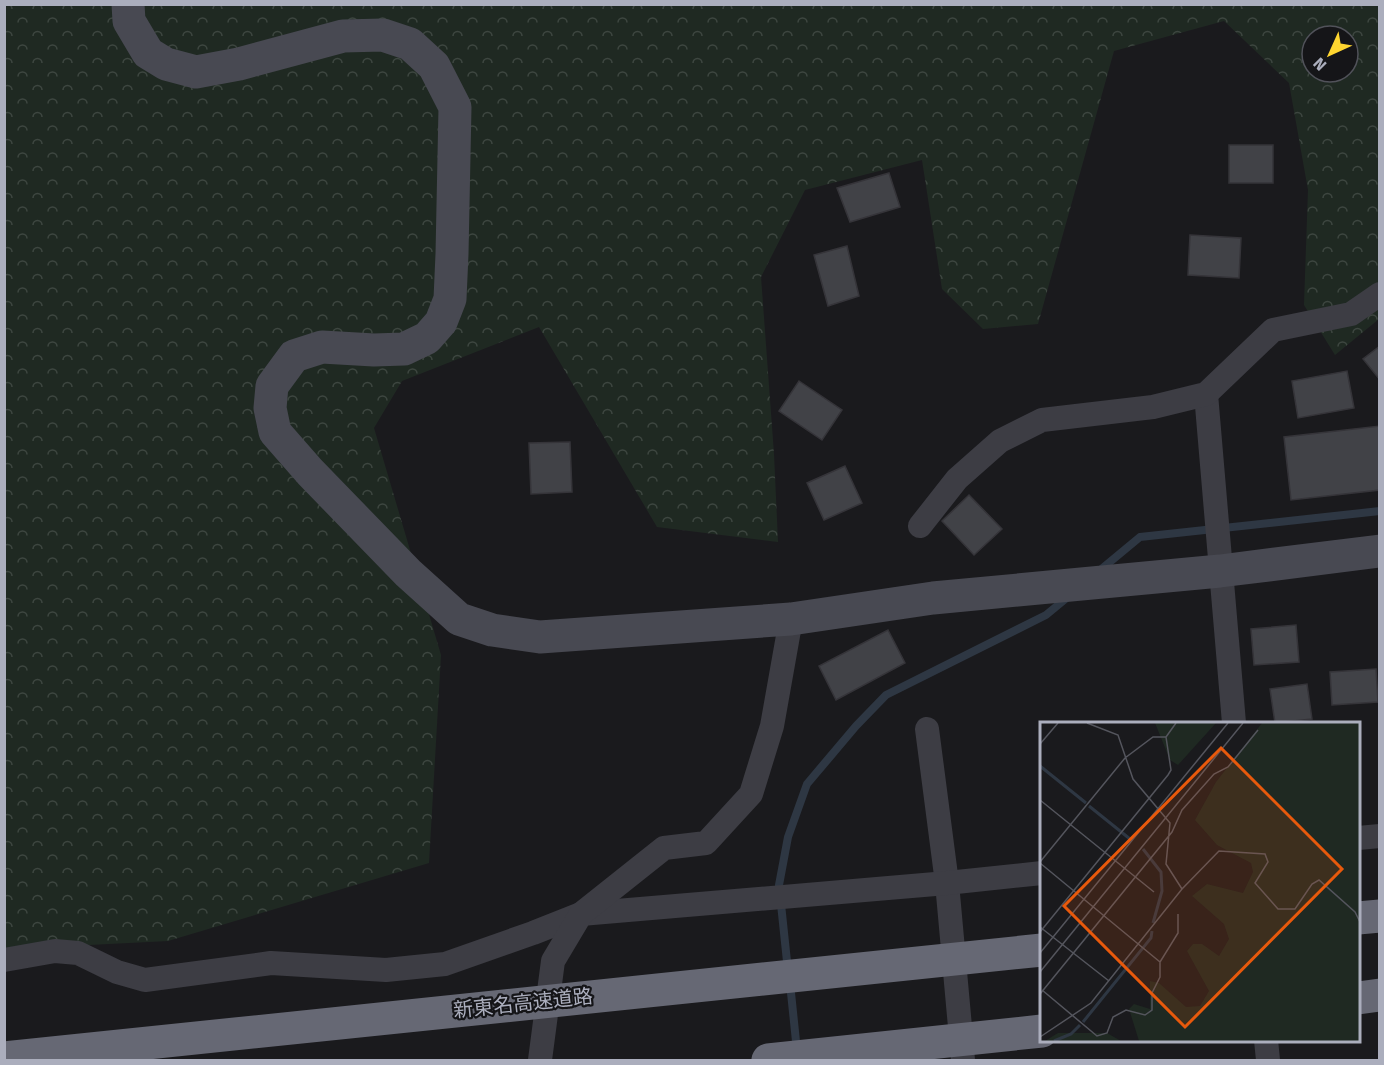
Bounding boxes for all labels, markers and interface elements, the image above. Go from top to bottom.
north arrow [1300,24,1360,84]
text: N [1309,54,1330,75]
inset map [1040,722,1360,1041]
street label: 新東名高速道路 [452,984,594,1022]

